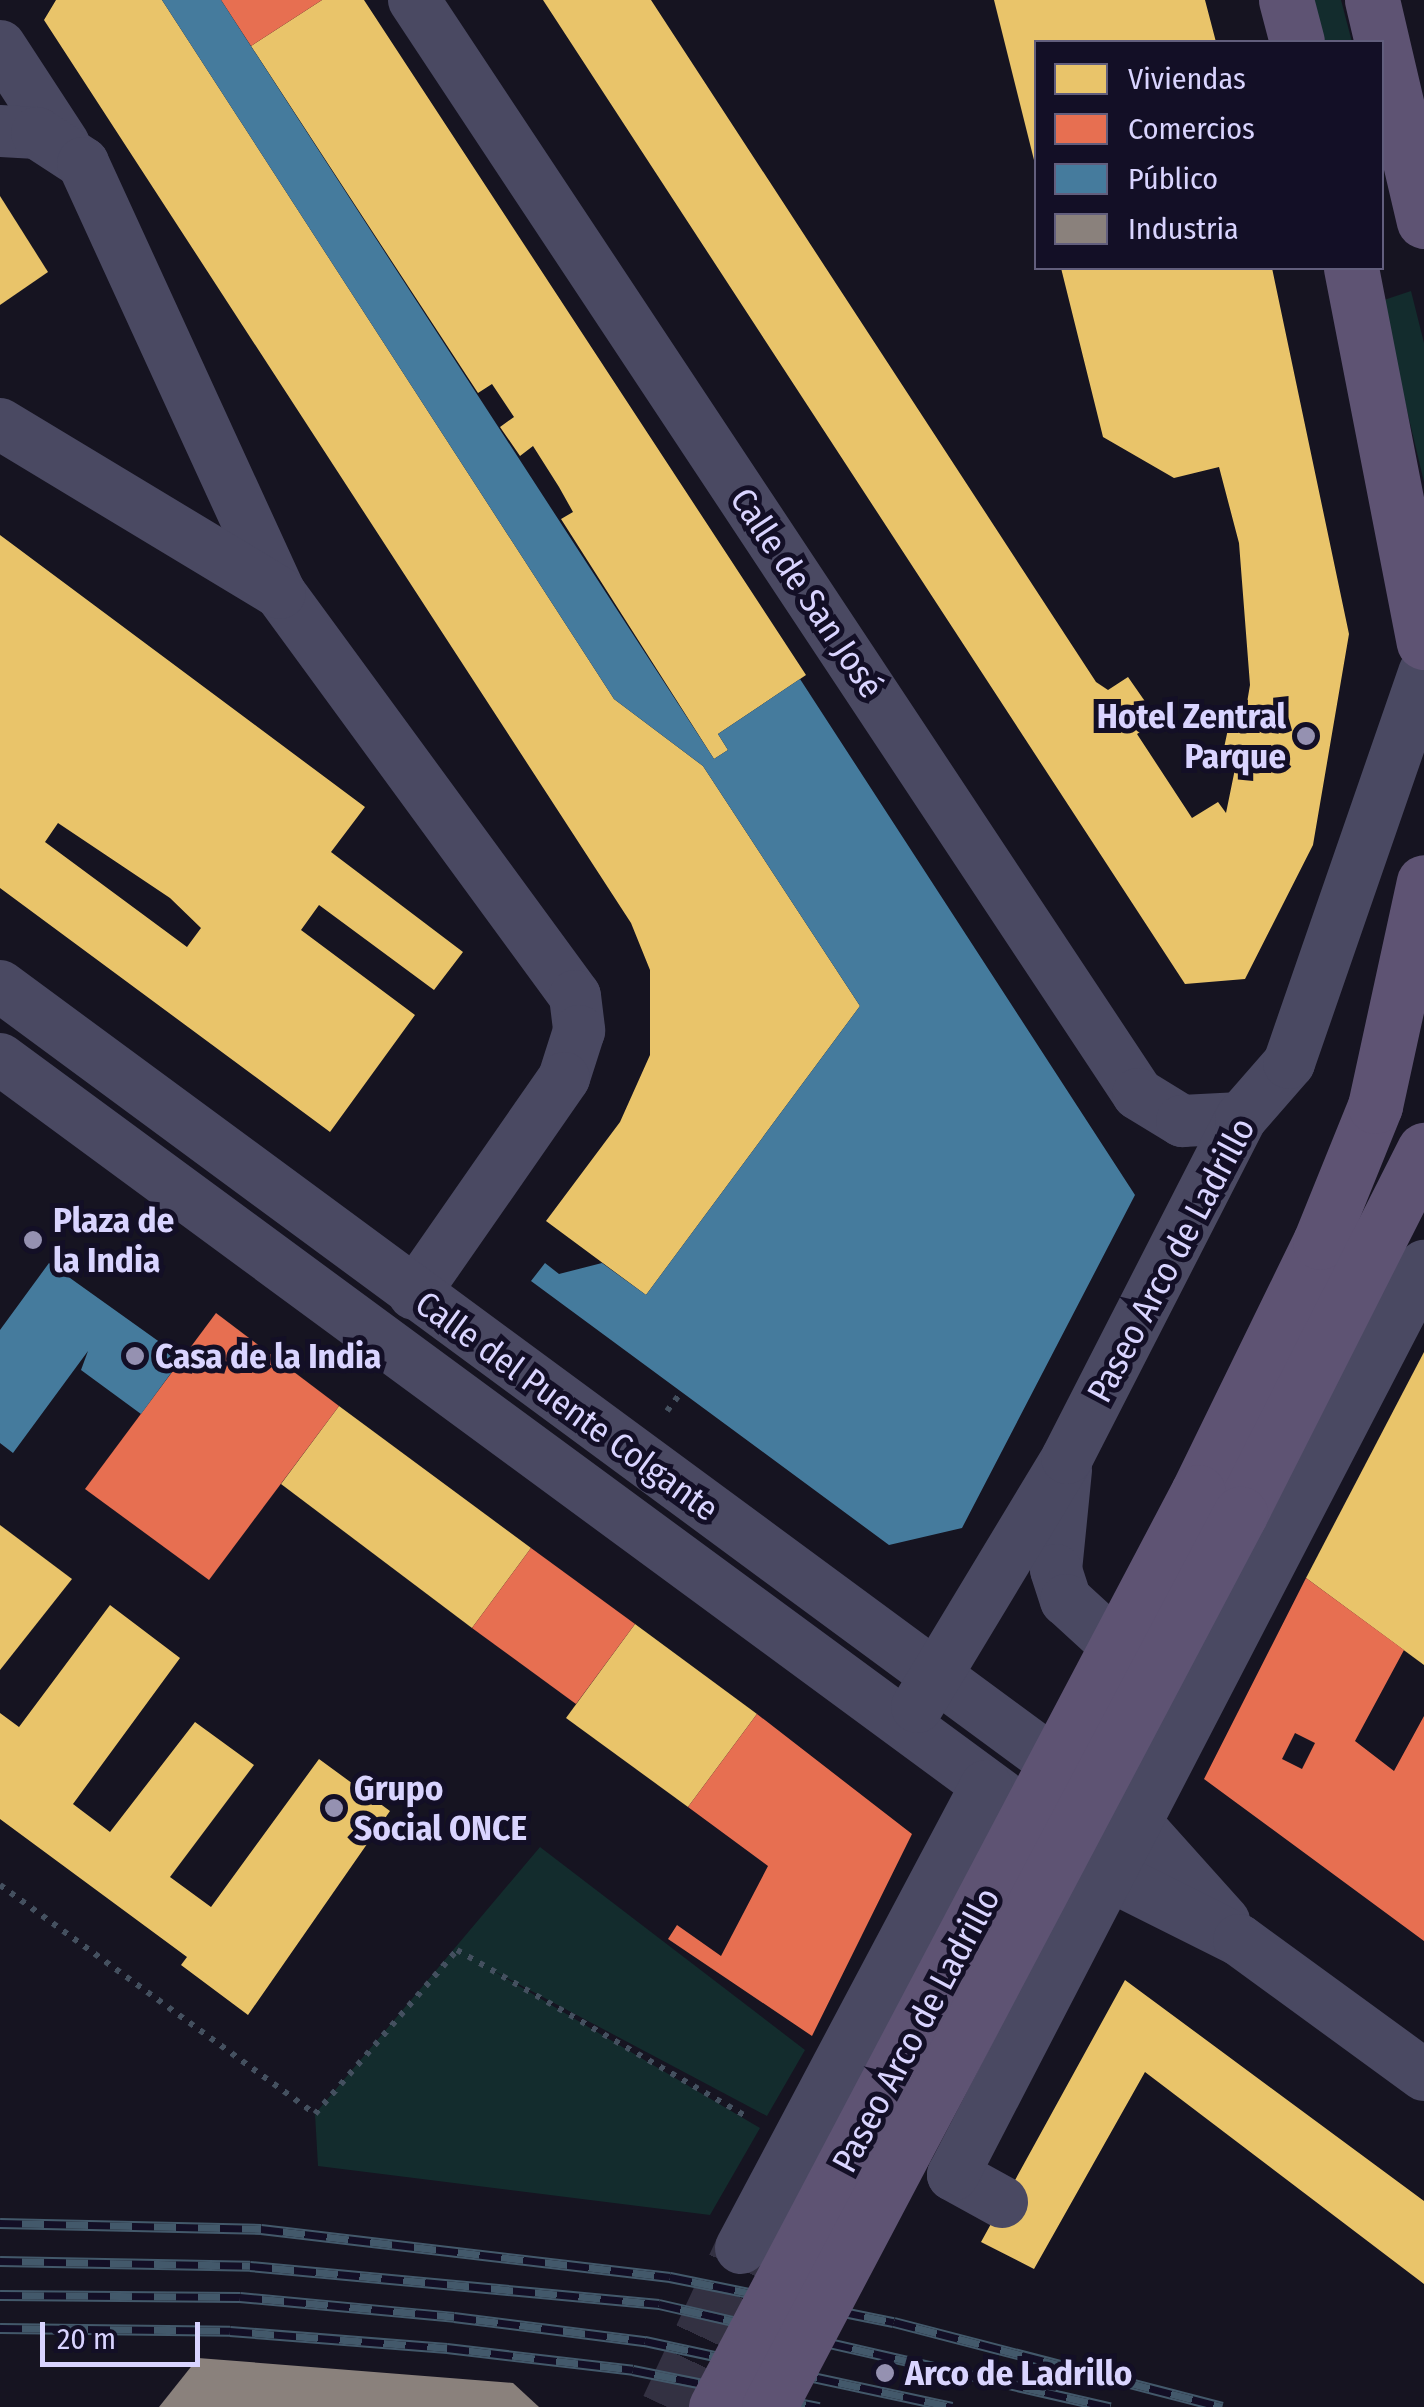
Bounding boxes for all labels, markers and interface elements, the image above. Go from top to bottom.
legend [1034,40,1384,270]
text: Viviendas [1128,61,1246,97]
text: Comercios [1128,111,1255,147]
text: Público [1128,161,1218,197]
text: Industria [1128,211,1239,247]
street label: Calle de San José [721,480,893,706]
place label: Hotel Zentral Parque [1097,695,1286,777]
marker: Hotel Zentral Parque [1295,725,1317,747]
street label: Paseo Arco de Ladrillo [1078,1111,1264,1409]
place label: Plaza de la India [53,1199,174,1281]
marker: Plaza de la India [22,1229,44,1251]
street label: Calle del Puente Colgante [407,1282,727,1530]
place label: Casa de la India [155,1335,381,1377]
marker: Casa de la India [124,1345,146,1367]
place label: Grupo Social ONCE [354,1767,527,1849]
marker: Grupo Social ONCE [323,1797,345,1819]
street label: Paseo Arco de Ladrillo [823,1881,1009,2179]
scale bar [45,2302,205,2364]
text: 20 m [57,2321,116,2357]
place label: Arco de Ladrillo [905,2352,1133,2394]
marker: Arco de Ladrillo [874,2362,896,2384]

